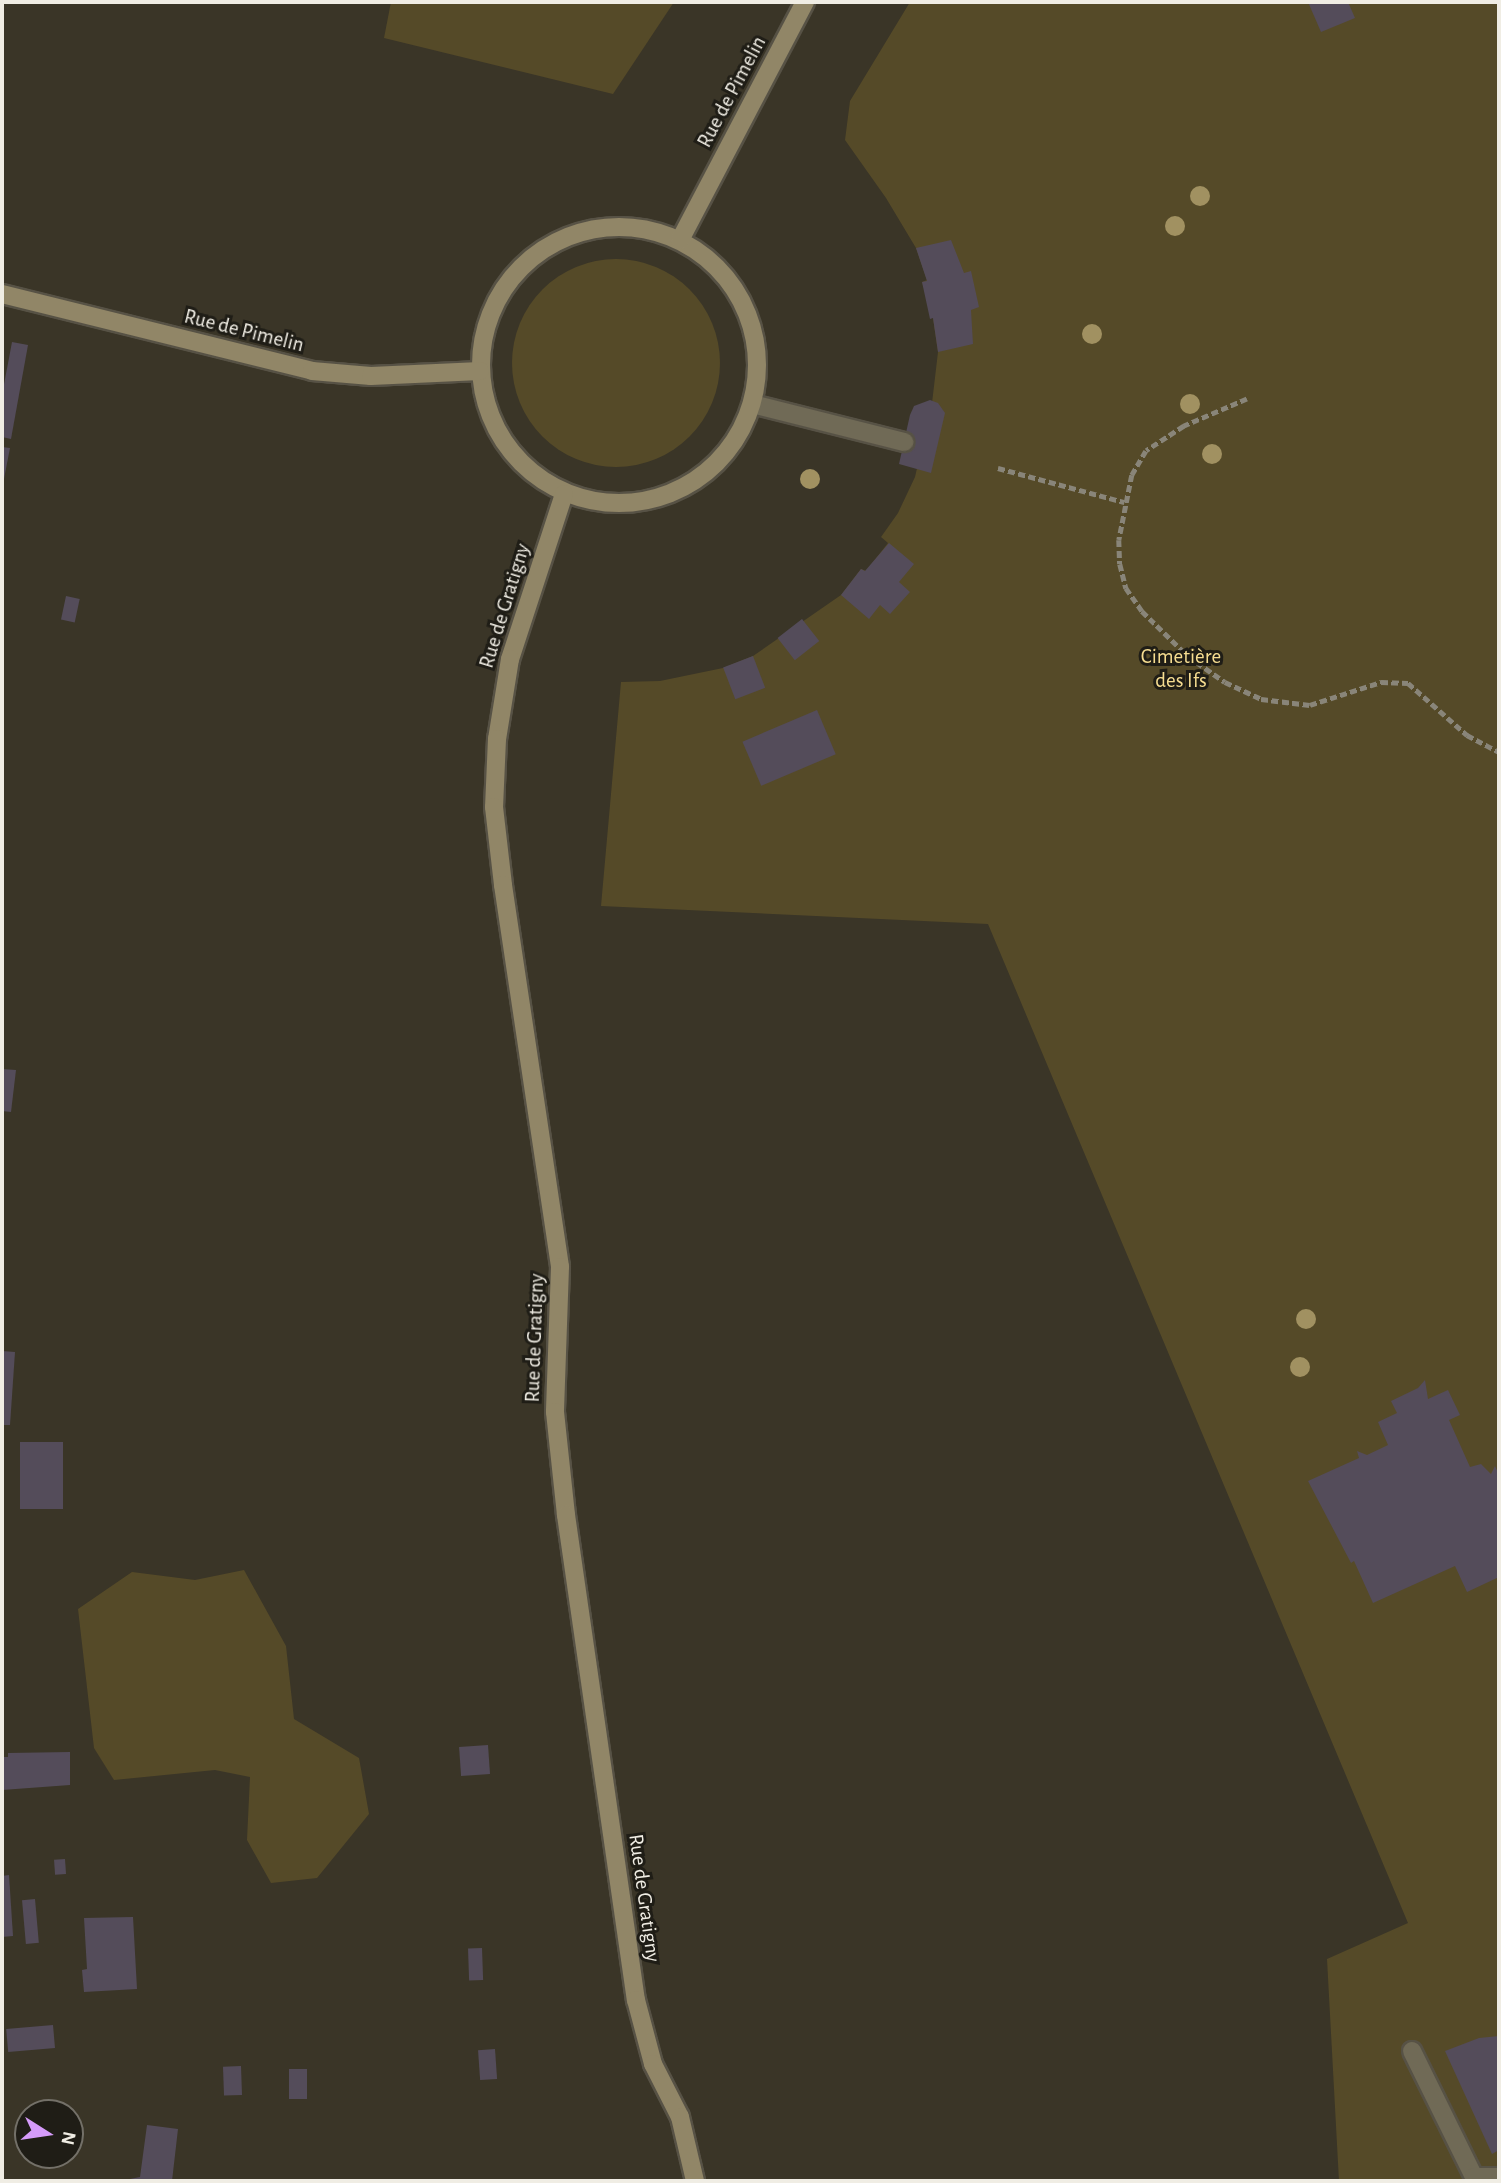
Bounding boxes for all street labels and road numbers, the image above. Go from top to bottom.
street label: Rue de Pimelin [692,32,772,152]
street label: Rue de Pimelin [181,304,307,358]
street label: Rue de Gratigny [474,541,536,671]
street label: Rue de Gratigny [520,1273,550,1403]
street label: Rue de Gratigny [623,1832,665,1964]

